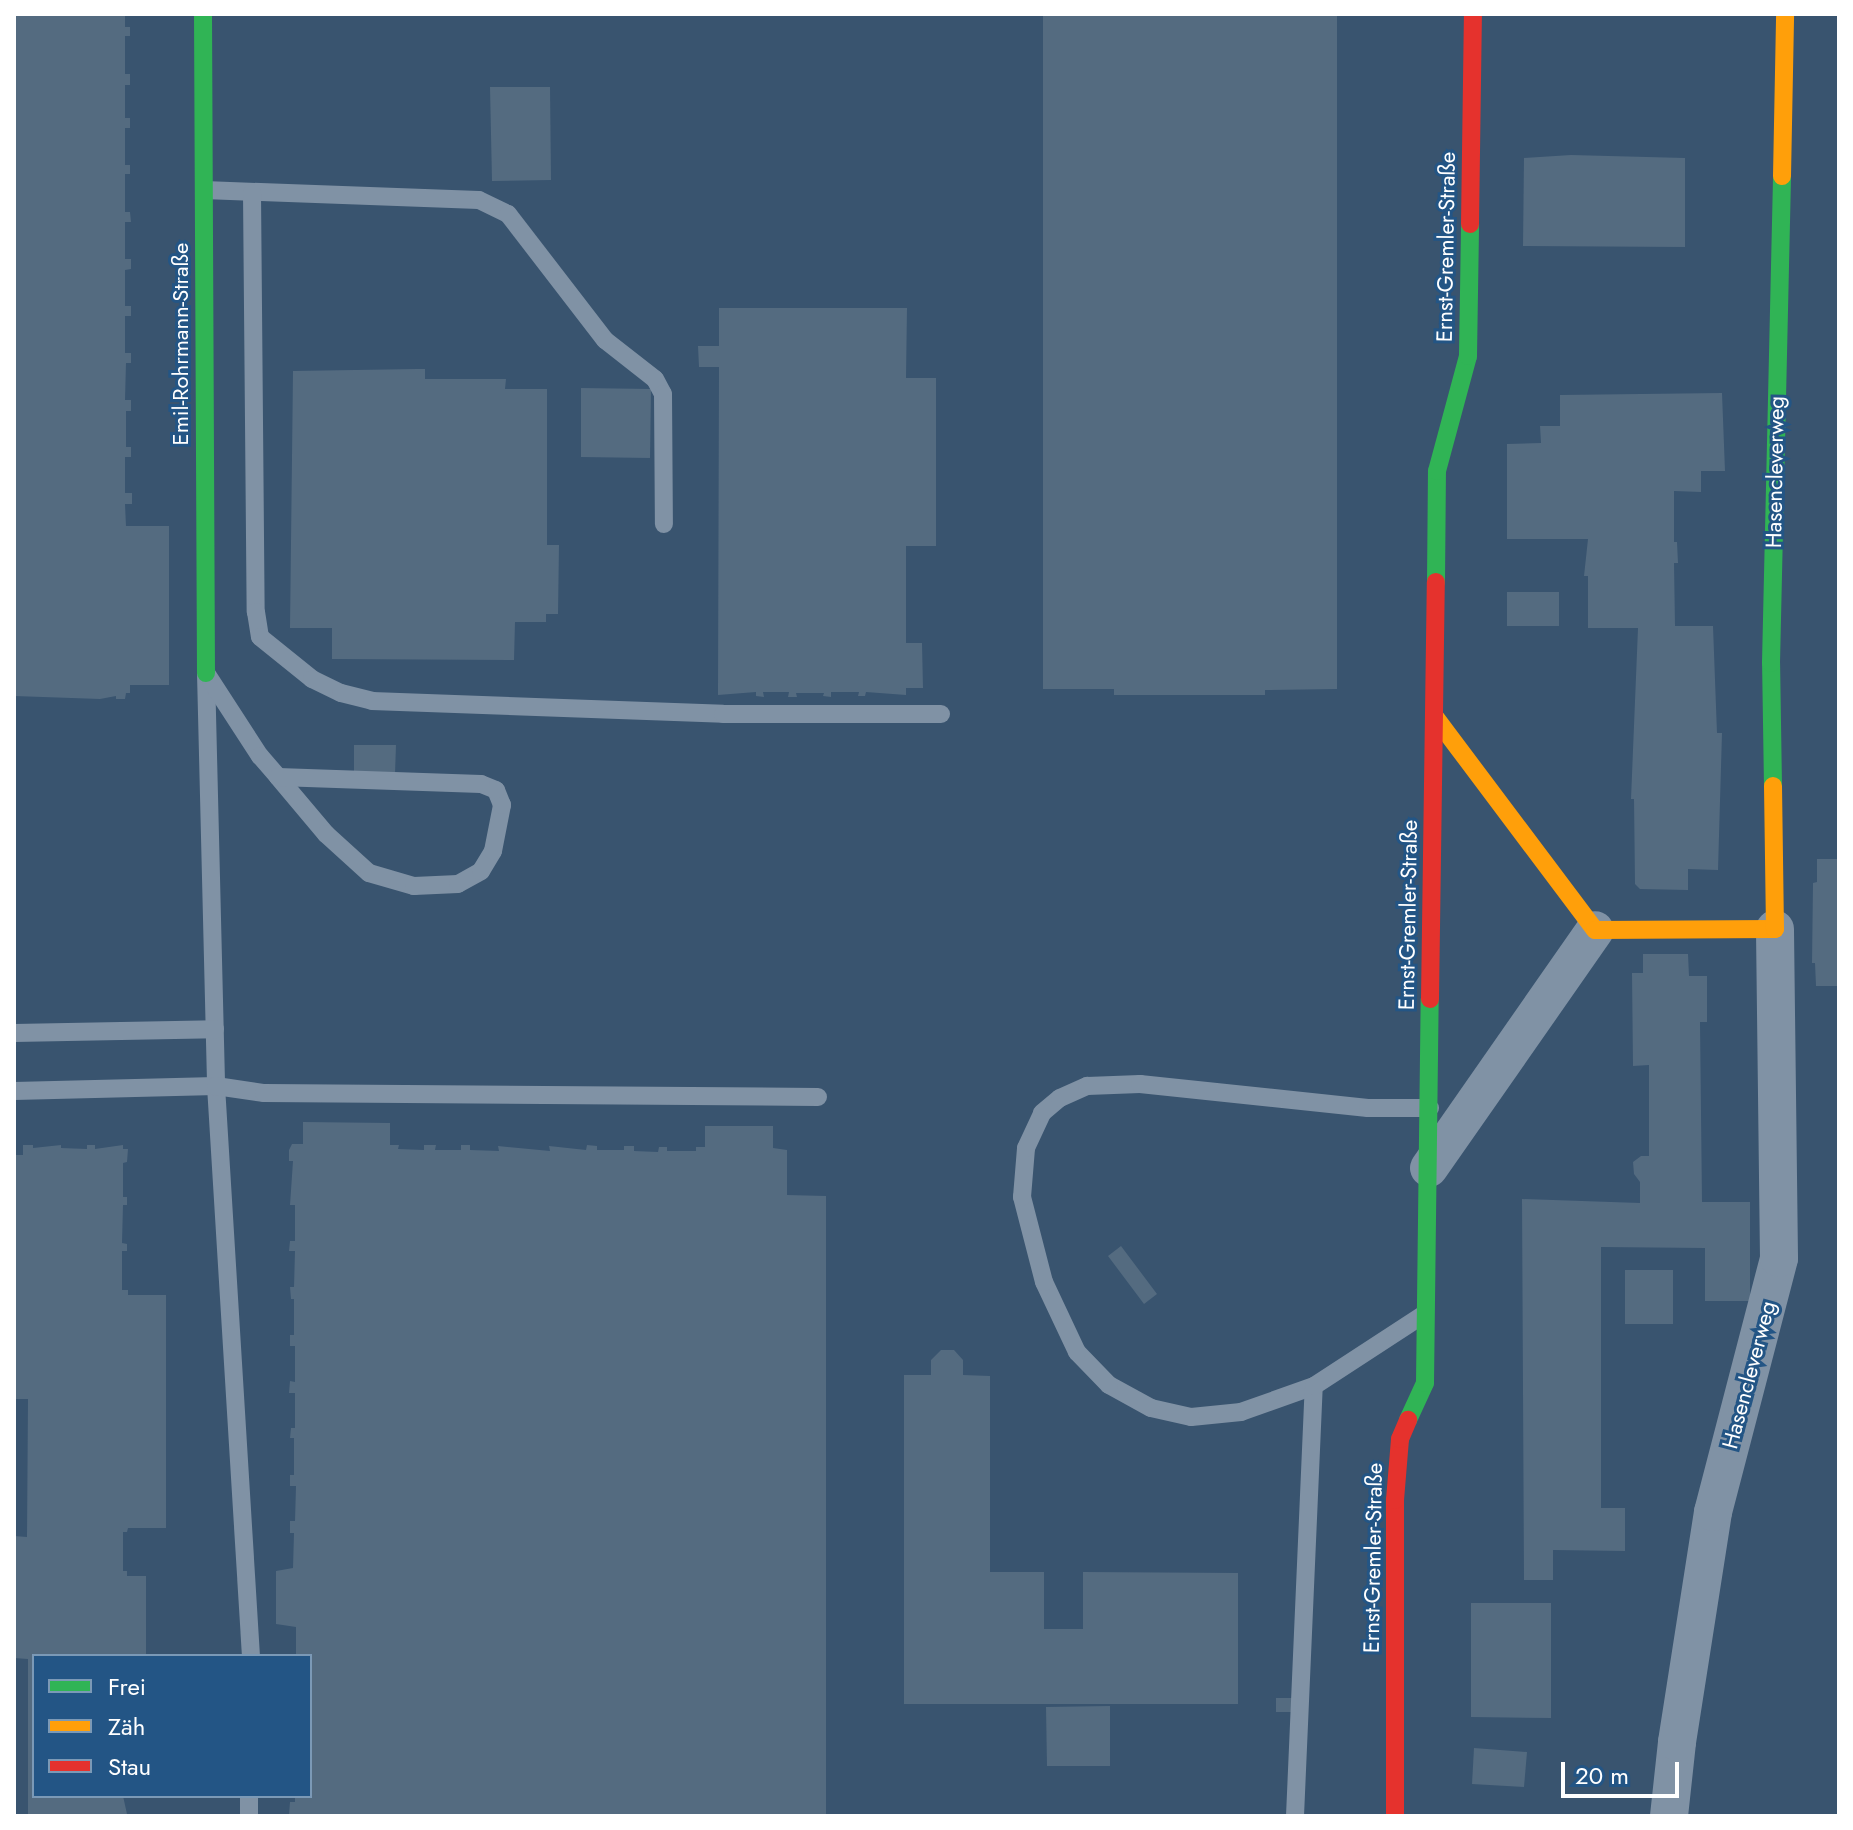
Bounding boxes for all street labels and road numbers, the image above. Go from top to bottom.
street label: Ernst-Gremler-Straße [1431,152,1461,342]
street label: Emil-Rohrmann-Straße [168,243,194,445]
street label: Hasencleverweg [1760,396,1790,548]
street label: Ernst-Gremler-Straße [1393,820,1423,1010]
street label: Hasencleverweg [1717,1298,1781,1452]
street label: Ernst-Gremler-Straße [1358,1463,1388,1653]

